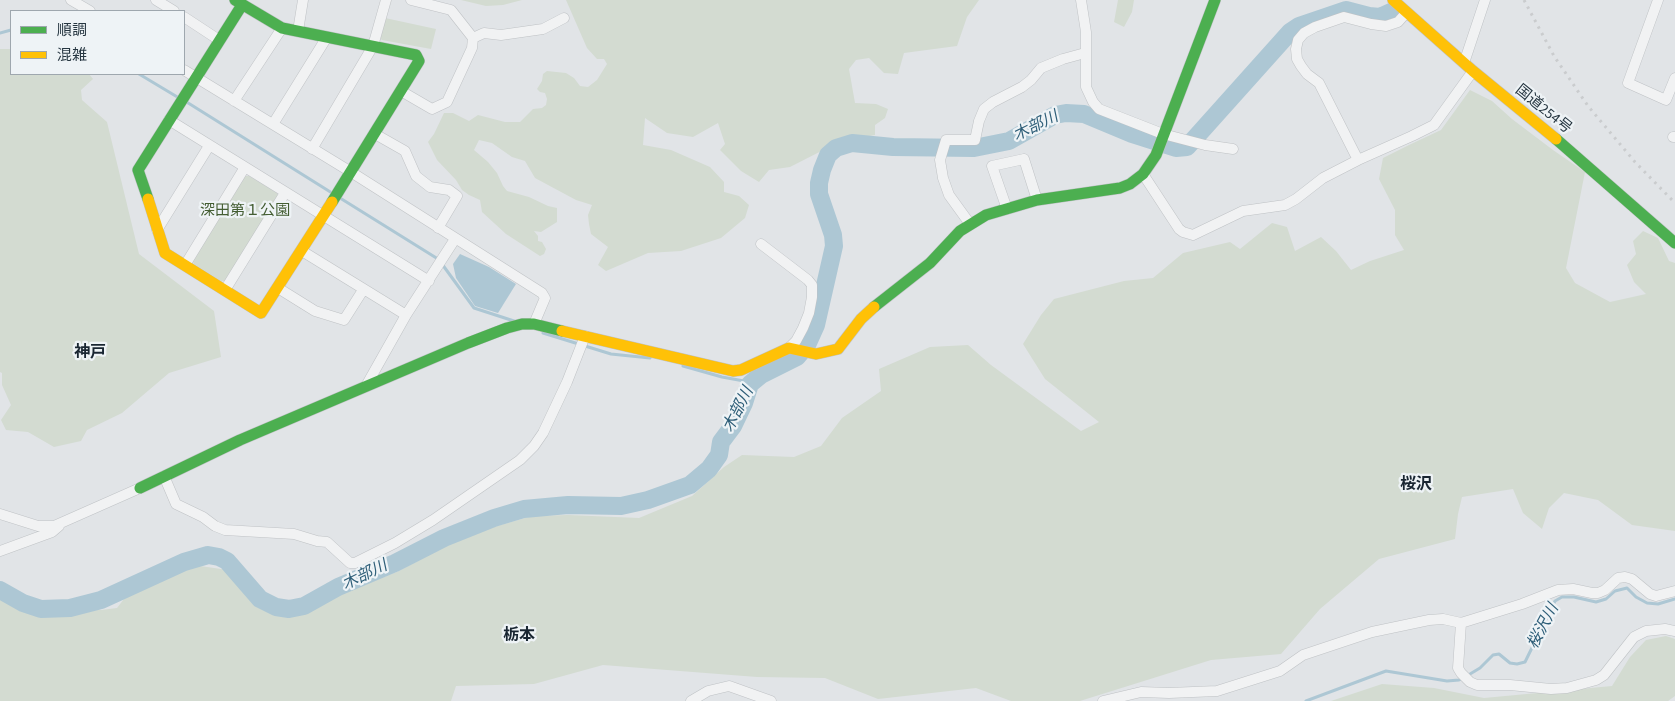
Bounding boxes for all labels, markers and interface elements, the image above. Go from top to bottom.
legend [10,10,185,75]
text: 順調 [57,20,87,41]
text: 混雑 [57,45,87,66]
street label: 国道254号 [1511,82,1575,138]
water label: 木部川 [1010,108,1062,146]
park label: 深田第１公園 [200,203,290,221]
district label: 神戸 [74,343,106,363]
water label: 木部川 [720,384,758,436]
district label: 桜沢 [1400,475,1432,495]
water label: 木部川 [339,557,391,595]
water label: 桜沢川 [1524,601,1564,653]
district label: 栃本 [503,626,535,646]

